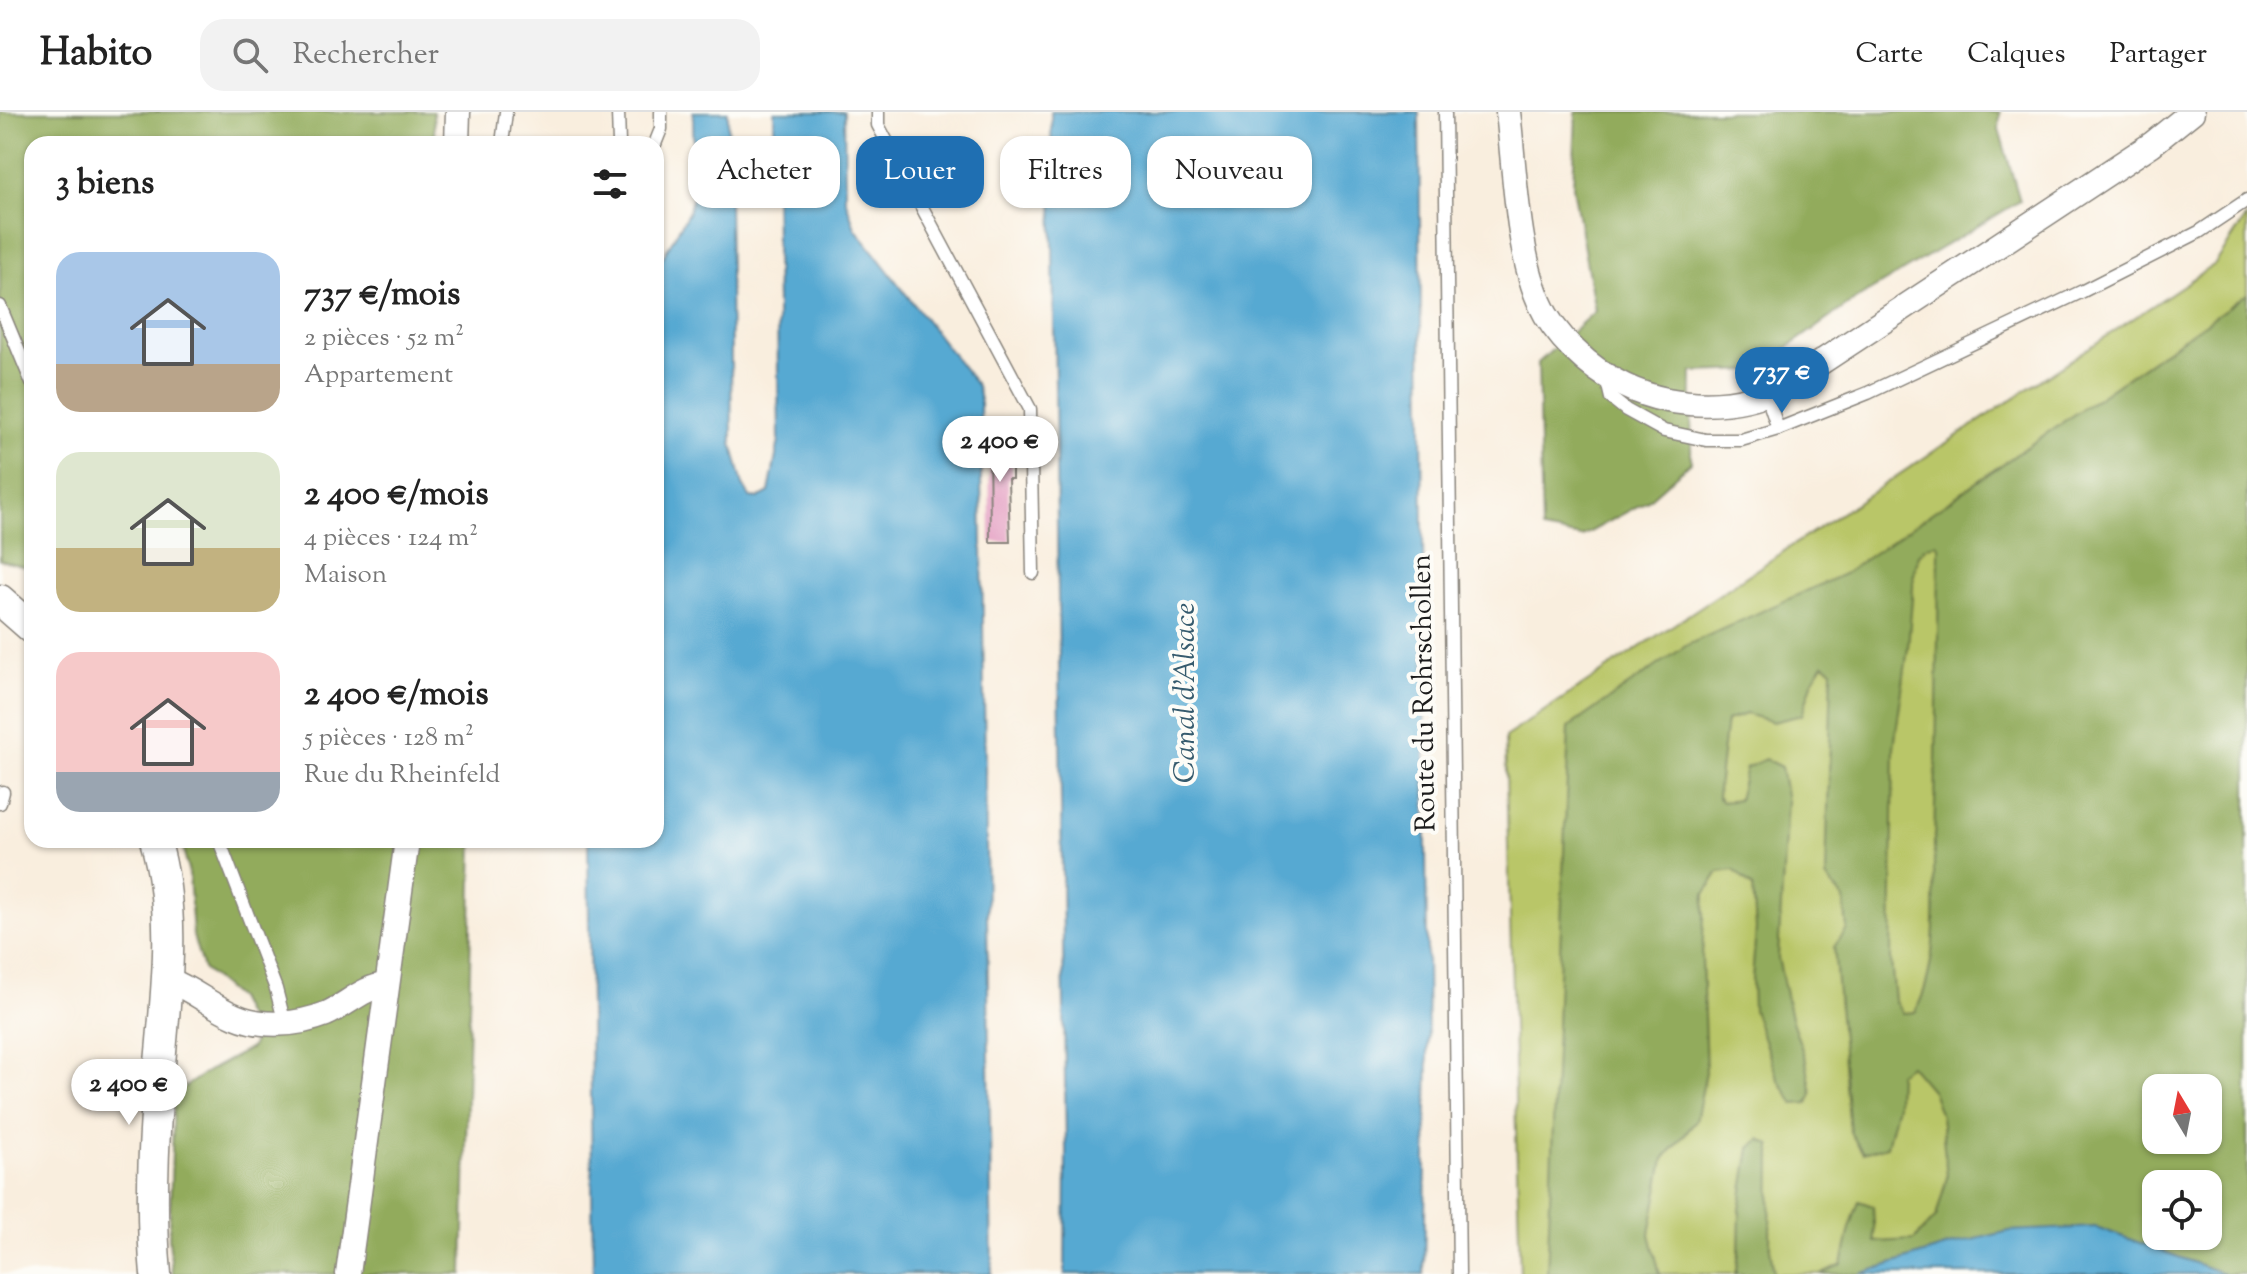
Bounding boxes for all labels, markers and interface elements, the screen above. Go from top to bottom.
search box [200,19,760,91]
text: Habito [40,28,152,82]
icon: search [228,33,272,77]
text: Rechercher [292,34,439,77]
text: Carte [1855,35,1923,75]
text: Calques [1967,35,2065,75]
text: Partager [2109,35,2207,75]
chip: Acheter [688,136,840,208]
chip: Louer [856,136,984,208]
chip: Filtres [1000,136,1131,208]
chip: Nouveau [1147,136,1312,208]
text: 3 biens [56,160,154,209]
icon: filters [588,162,632,206]
text: 737 €/mois [304,271,460,320]
icon: home [120,284,216,380]
text: 2 pièces · 52 m² [304,320,464,357]
pin: 737 € [1726,347,1838,415]
text: 737 € [1753,354,1811,391]
text: Appartement [304,357,453,394]
pin: 2 400 € [926,416,1074,484]
text: 2 400 € [960,423,1040,460]
text: 2 400 €/mois [304,471,489,520]
icon: home [120,484,216,580]
text: 4 pièces · 124 m² [304,520,478,557]
street label: Route du Rohrschollen [1403,554,1447,832]
text: Maison [304,557,387,594]
water label: Canal d'Alsace [1165,603,1208,783]
text: 2 400 €/mois [304,671,489,720]
icon: home [120,684,216,780]
text: 5 pièces · 128 m² [304,720,474,757]
text: Rue du Rheinfeld [304,757,500,794]
pin: 2 400 € [55,1059,203,1127]
text: 2 400 € [89,1066,169,1103]
north arrow [2142,1074,2222,1154]
map controls [2142,1074,2222,1250]
button: locate [2142,1170,2222,1250]

